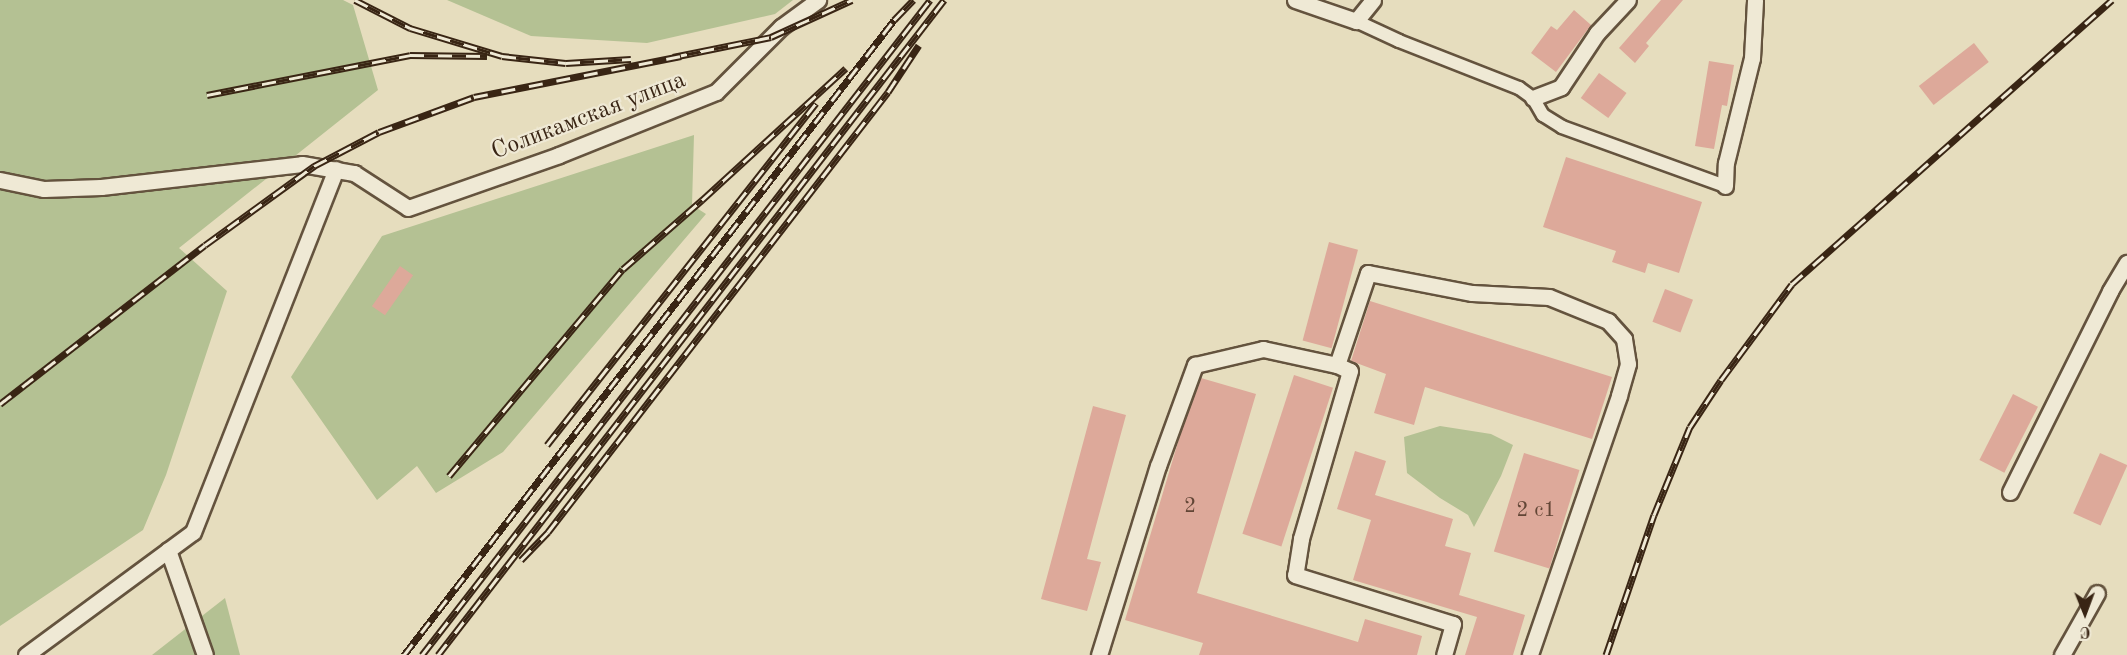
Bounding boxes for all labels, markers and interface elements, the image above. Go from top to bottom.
street label: Соликамская улица [488,67,690,167]
house number: 2 [1184,494,1196,520]
house number: 2 с1 [1516,498,1556,524]
north arrow [2055,583,2115,643]
text: С [2080,623,2091,639]

